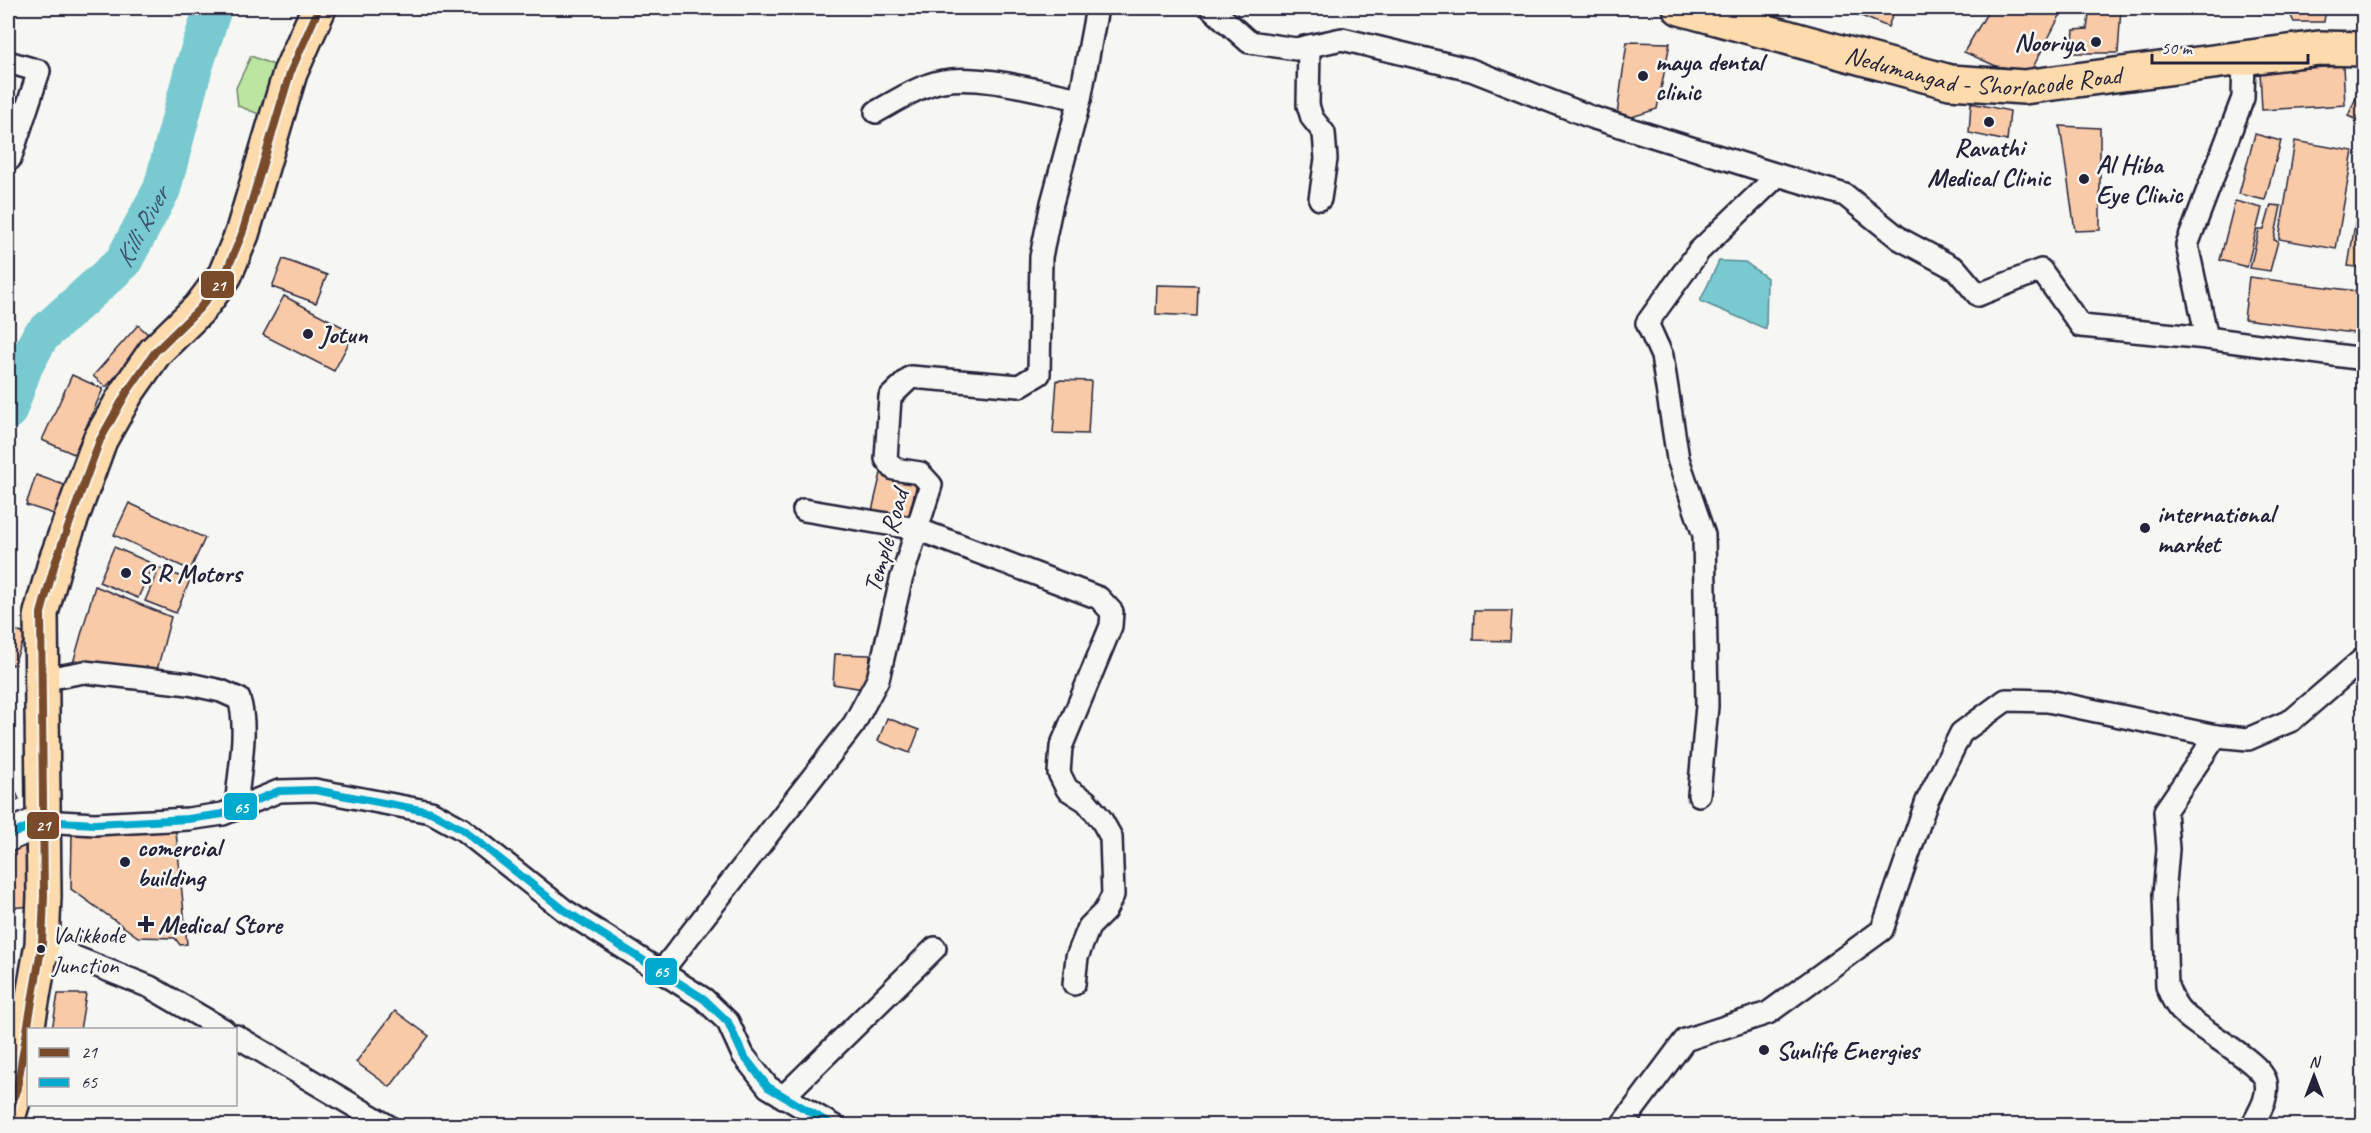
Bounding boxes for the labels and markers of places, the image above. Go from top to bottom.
place label: Nooriya [2014,26,2086,59]
marker: Nooriya [2089,35,2103,49]
place label: maya dental clinic [1655,45,1768,108]
marker: maya dental clinic [1636,69,1650,83]
marker: Ravathi Medical Clinic [1982,115,1996,129]
place label: Ravathi Medical Clinic [1927,131,2052,194]
place label: Al Hiba Eye Clinic [2096,148,2184,211]
marker: Al Hiba Eye Clinic [2077,172,2091,186]
place label: Jotun [318,318,369,351]
marker: Jotun [301,327,315,341]
place label: international market [2157,497,2279,560]
marker: international market [2138,521,2152,535]
place label: S R Motors [138,557,244,590]
marker: S R Motors [119,566,133,580]
place label: comercial building [137,831,225,894]
marker: comercial building [118,855,132,869]
place label: Medical Store [158,908,284,941]
marker: Medical Store [139,917,153,931]
place label: Valikkode Junction [51,920,127,980]
marker: Valikkode Junction [35,943,47,955]
place label: Sunlife Energies [1776,1034,1922,1067]
marker: Sunlife Energies [1757,1043,1771,1057]

